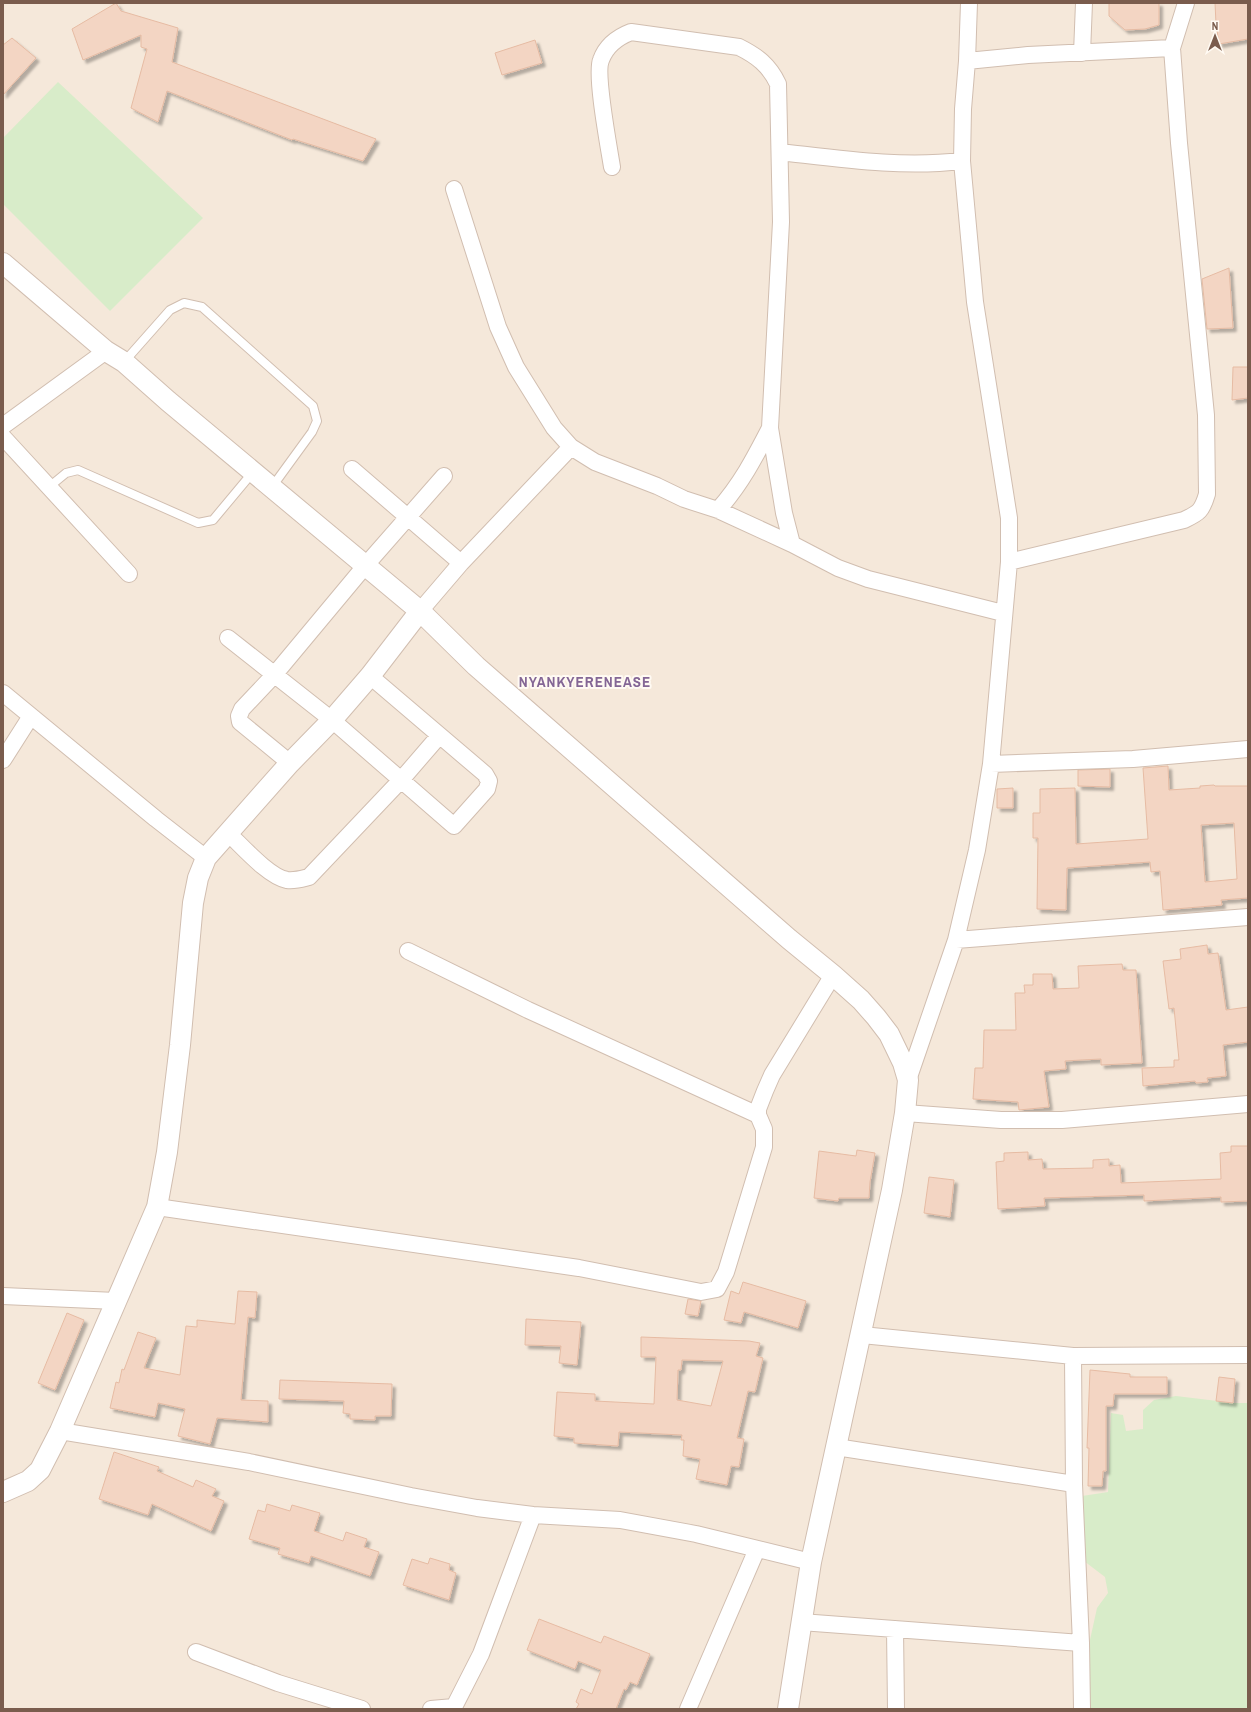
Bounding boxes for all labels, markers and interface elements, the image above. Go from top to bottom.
north arrow [1195,16,1235,56]
text: N [1212,19,1218,33]
district label: NYANKYERENEASE [519,671,651,692]

